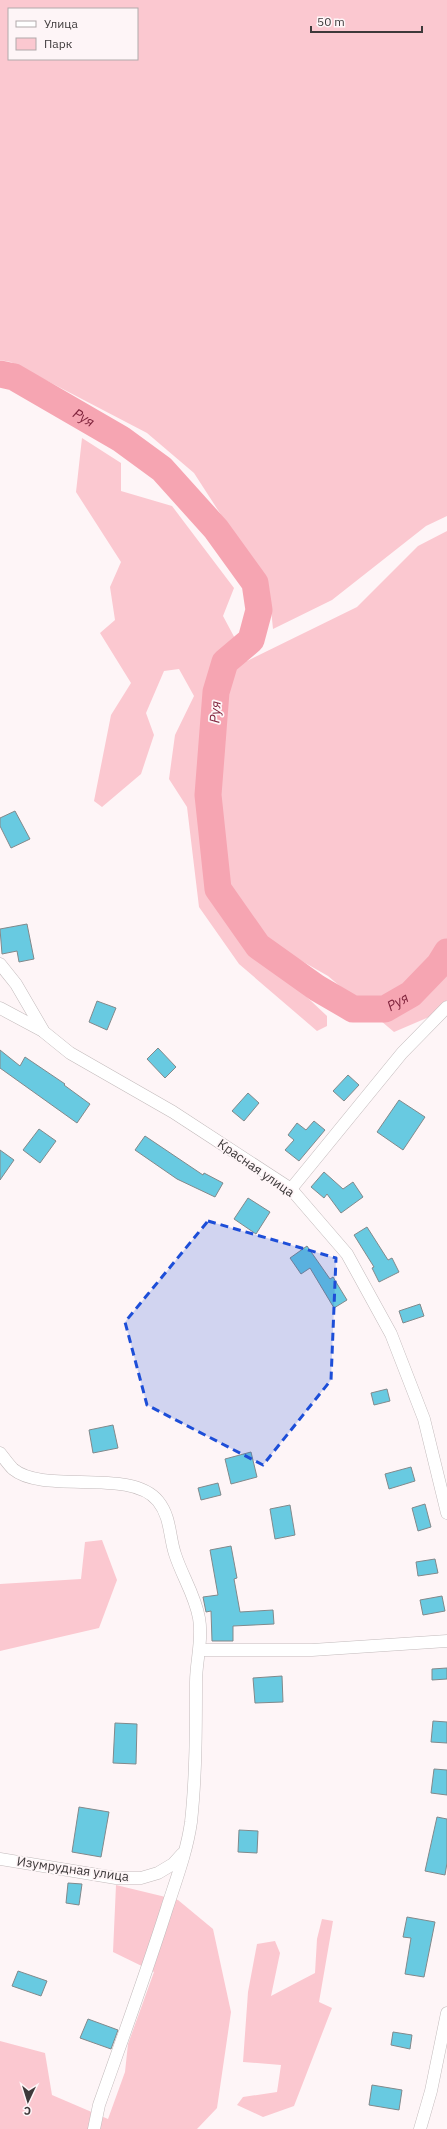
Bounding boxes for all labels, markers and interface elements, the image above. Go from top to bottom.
legend [8,8,138,60]
scale bar [311,8,422,34]
text: 50 m [317,14,345,29]
text: Улица [44,16,78,31]
text: Парк [44,36,73,51]
water label: Руя [70,404,98,431]
water label: Руя [205,700,225,724]
water label: Руя [383,988,412,1015]
street label: Красная улица [214,1135,298,1201]
street label: Изумрудная улица [16,1853,130,1885]
north arrow [8,2081,48,2121]
text: С [23,2104,31,2118]

